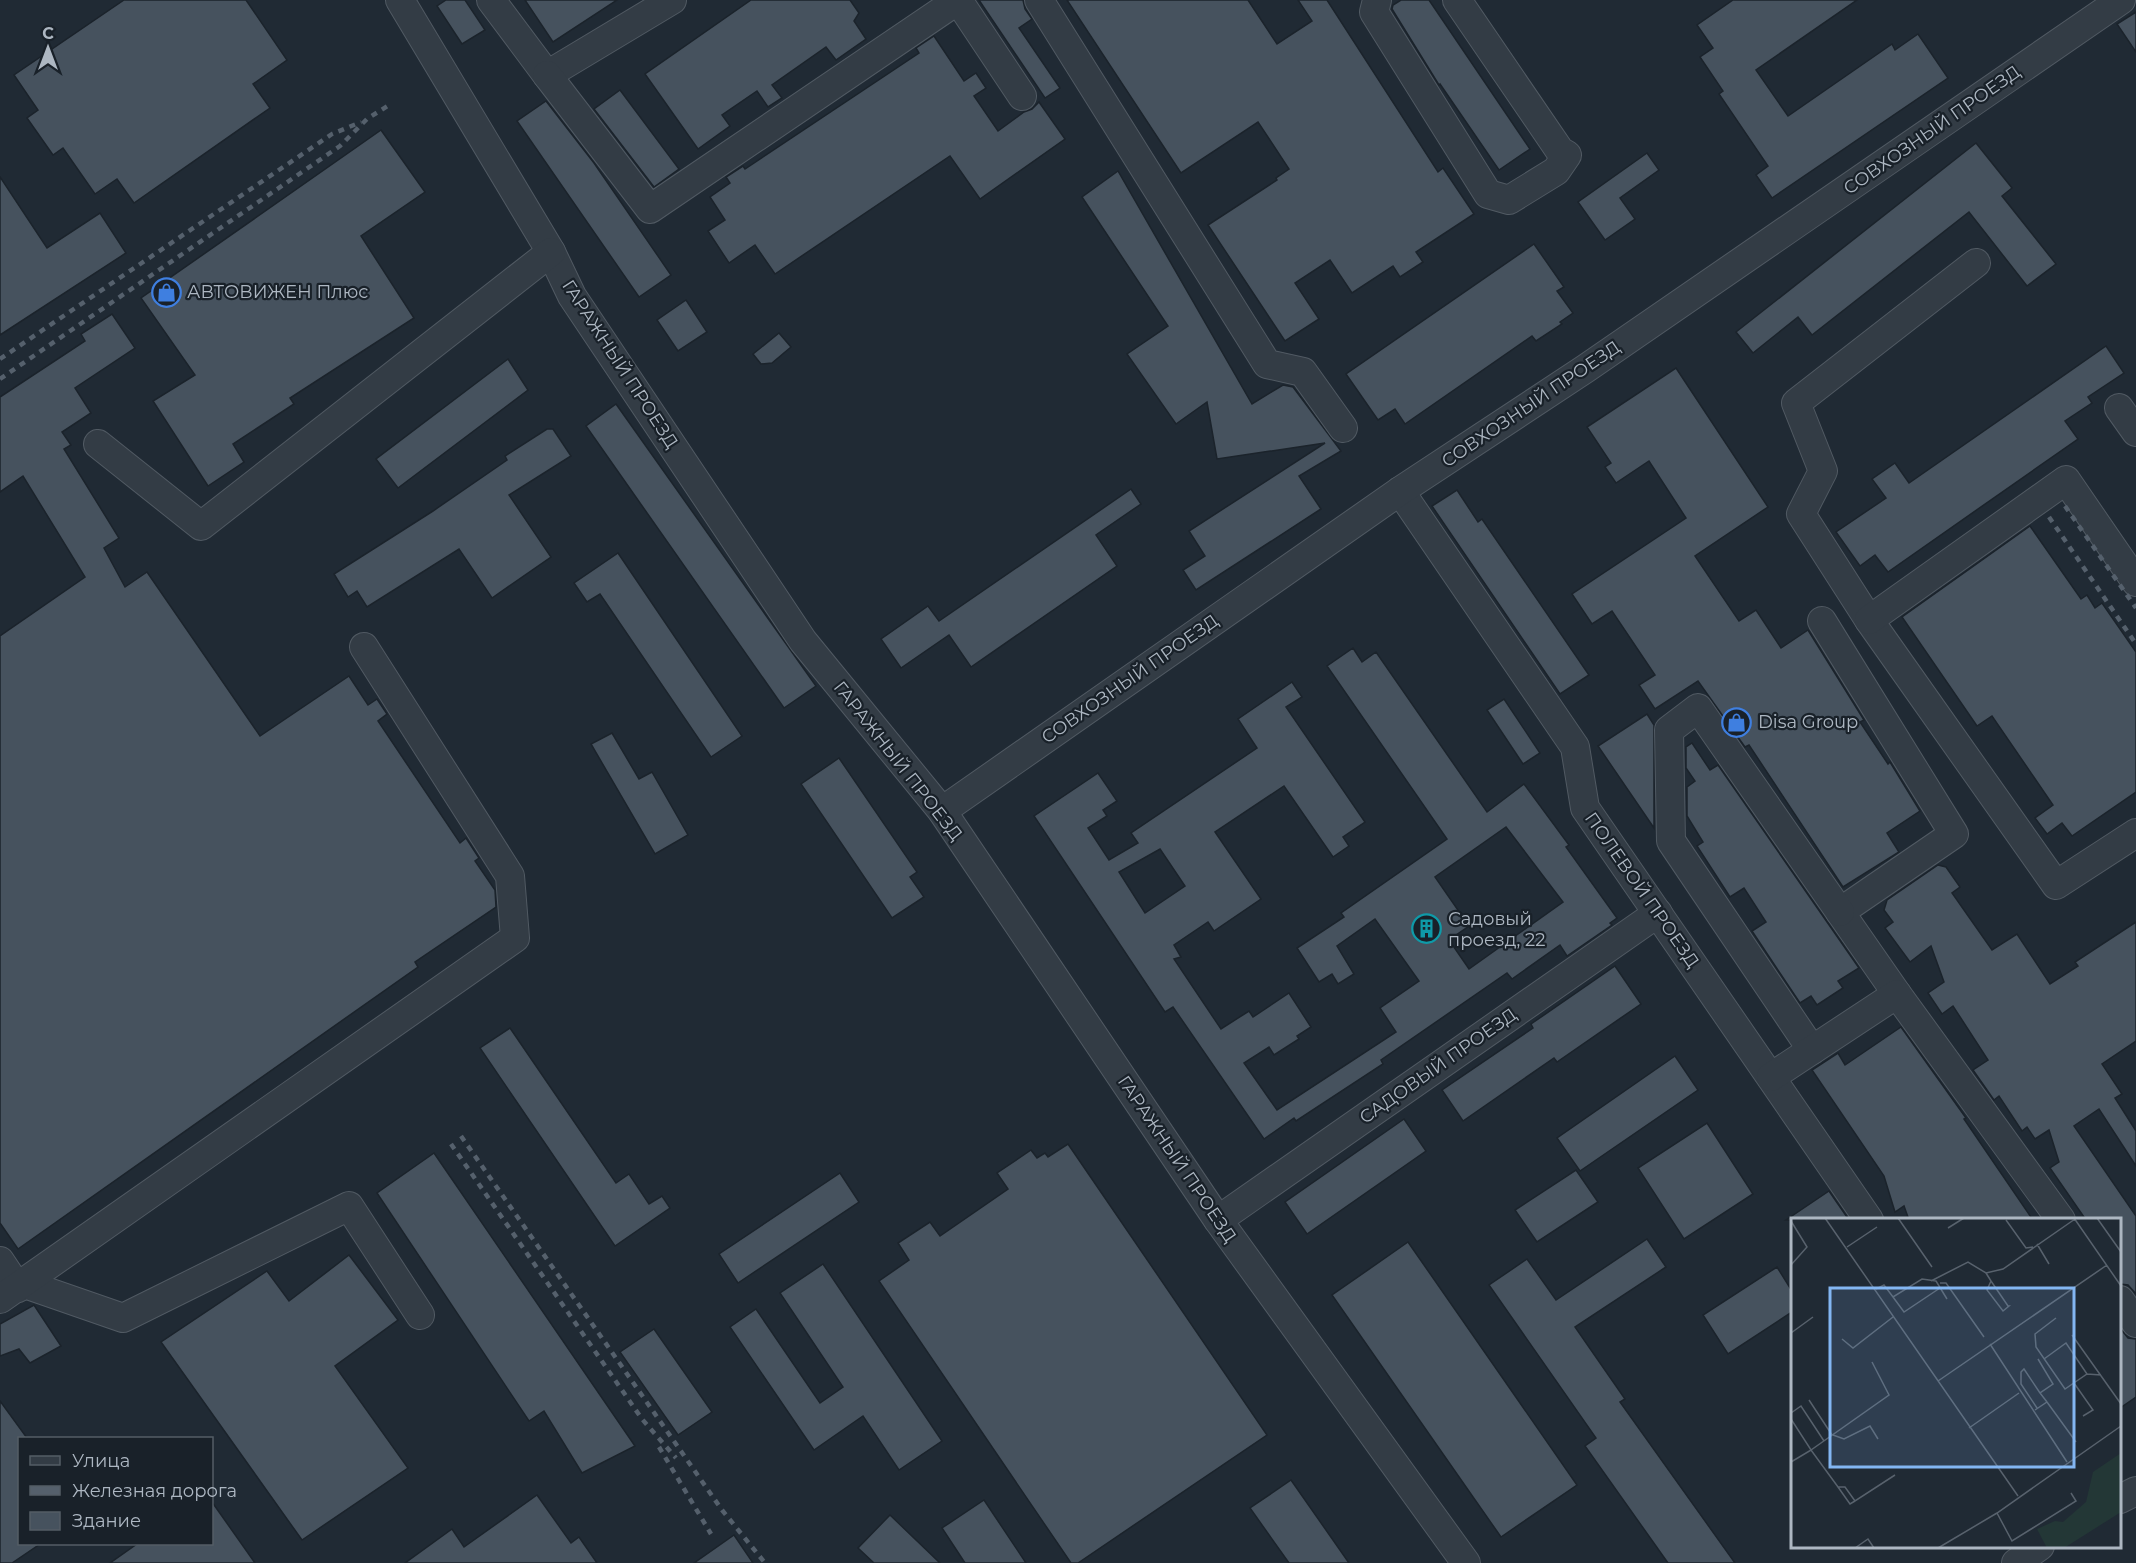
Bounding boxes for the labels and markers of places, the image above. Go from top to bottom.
shop icon: АВТОВИЖЕН Плюс [150,276,182,308]
place label: АВТОВИЖЕН Плюс [187,281,368,303]
shop icon: Disa Group [1721,706,1753,738]
place label: Disa Group [1758,711,1858,733]
place label: Садовый проезд, 22 [1448,908,1545,951]
building icon: Садовый проезд, 22 [1411,913,1443,945]

